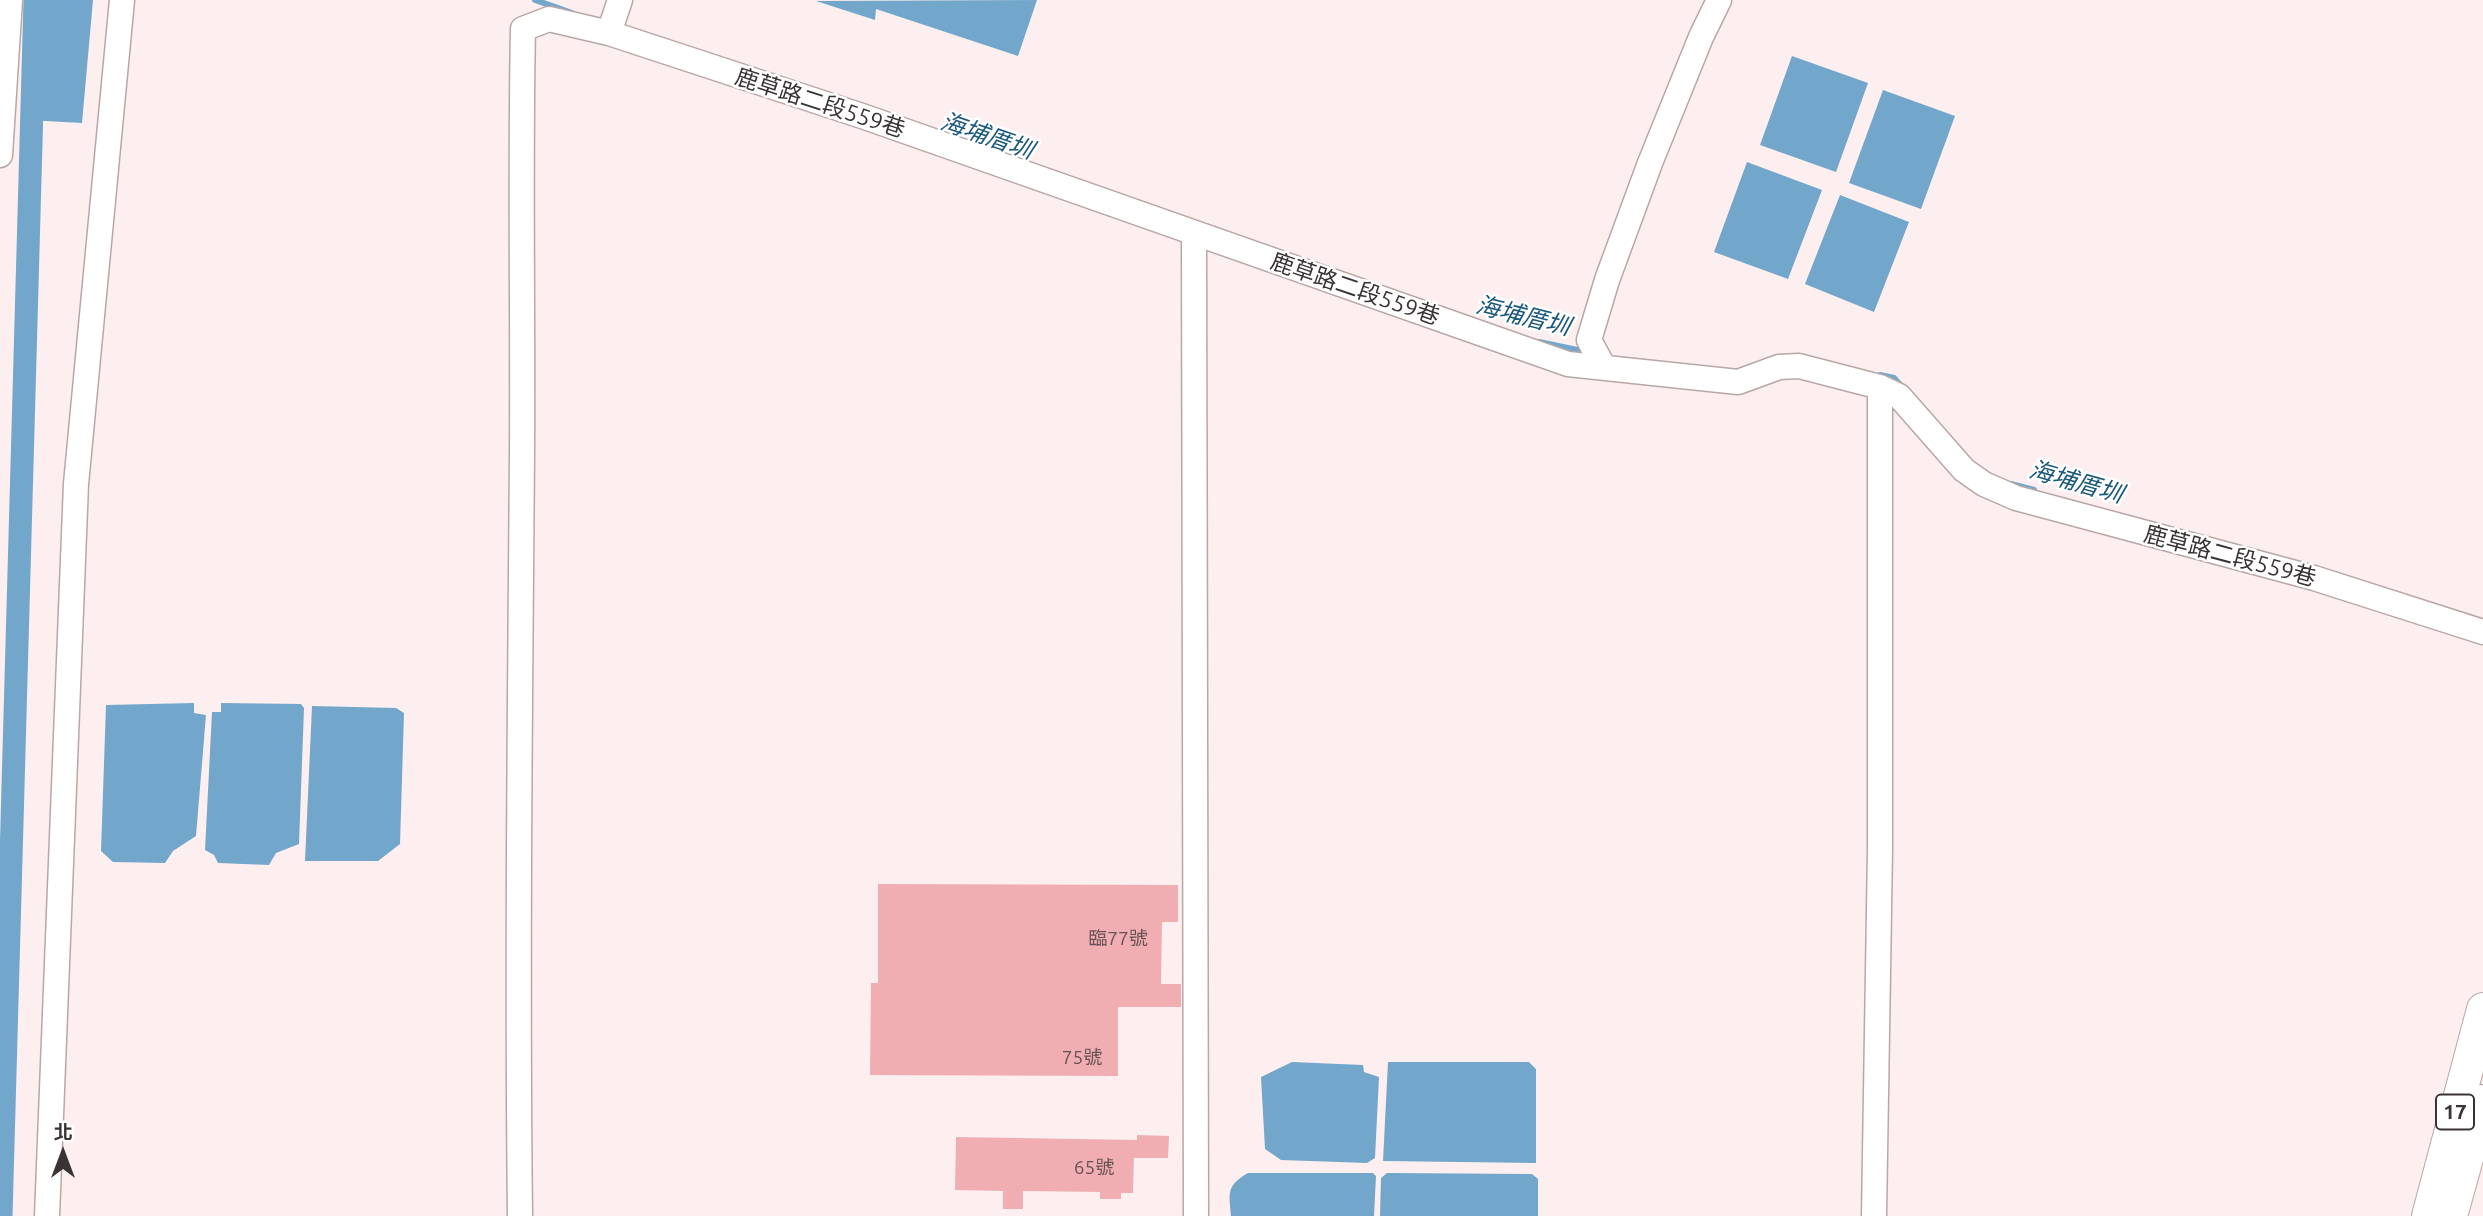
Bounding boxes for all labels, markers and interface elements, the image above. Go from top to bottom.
street label: 鹿草路二段559巷 [732,63,908,143]
water label: 海埔厝圳 [937,107,1037,165]
street label: 鹿草路二段559巷 [1267,247,1443,331]
water label: 海埔厝圳 [1473,290,1573,342]
water label: 海埔厝圳 [2026,455,2126,509]
street label: 鹿草路二段559巷 [2141,520,2319,592]
house number: 臨77號 [1088,928,1148,950]
house number: 75號 [1062,1047,1102,1069]
road number: 17 [2436,1094,2474,1130]
north arrow [28,1118,98,1188]
text: 北 [53,1121,73,1143]
house number: 65號 [1074,1157,1114,1179]

